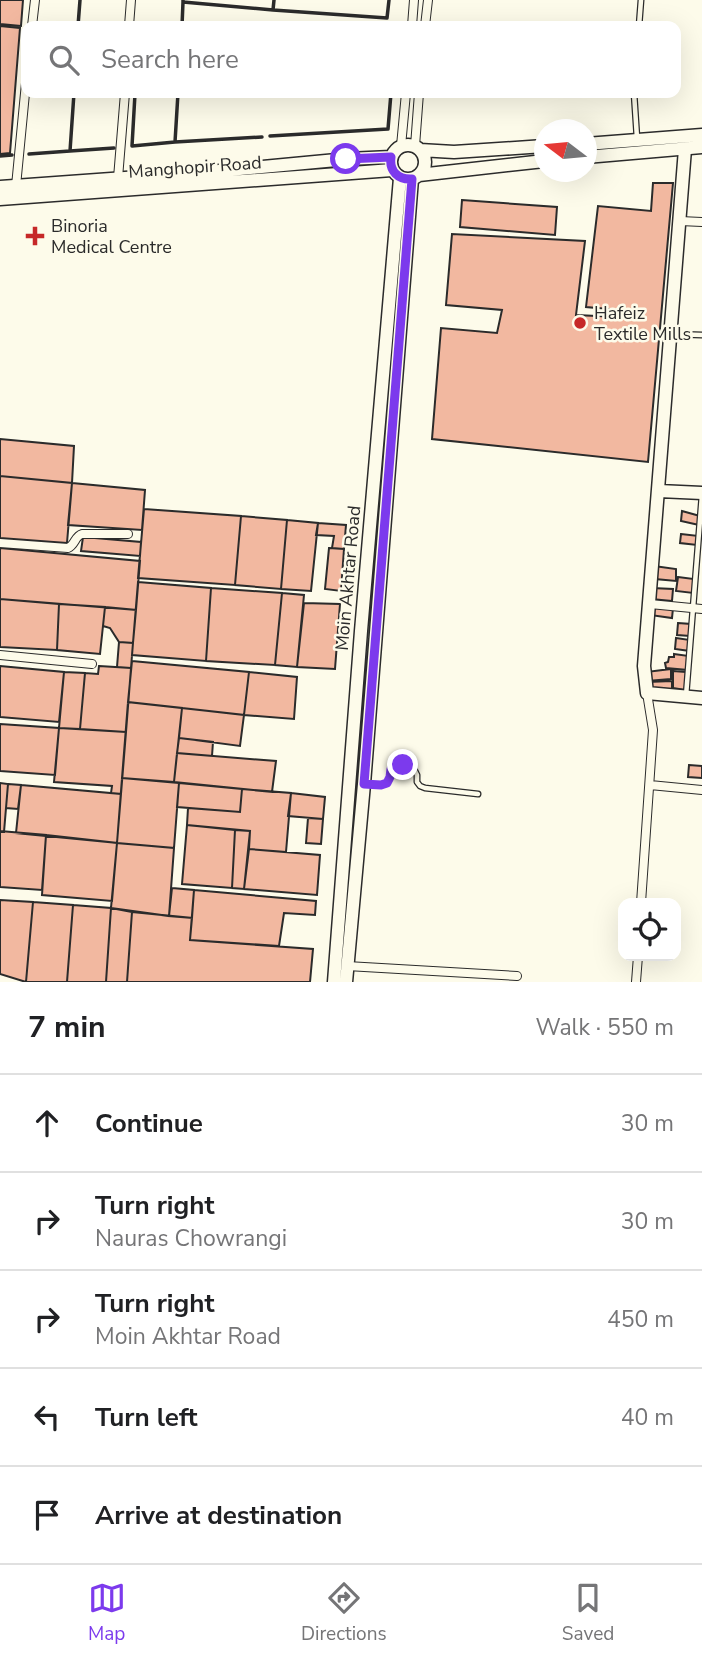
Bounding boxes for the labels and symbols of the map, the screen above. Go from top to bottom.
north arrow [534,119,597,182]
route start [330,143,361,174]
street label: Manghopir Road [128,150,262,184]
place label: Binoria Medical Centre [51,214,172,259]
marker: Binoria Medical Centre [25,226,45,246]
place label: Hafeiz Textile Mills [594,301,691,346]
marker: Hafeiz Textile Mills [572,315,588,331]
street label: Moin Akhtar Road [330,504,366,652]
route end [387,749,418,780]

